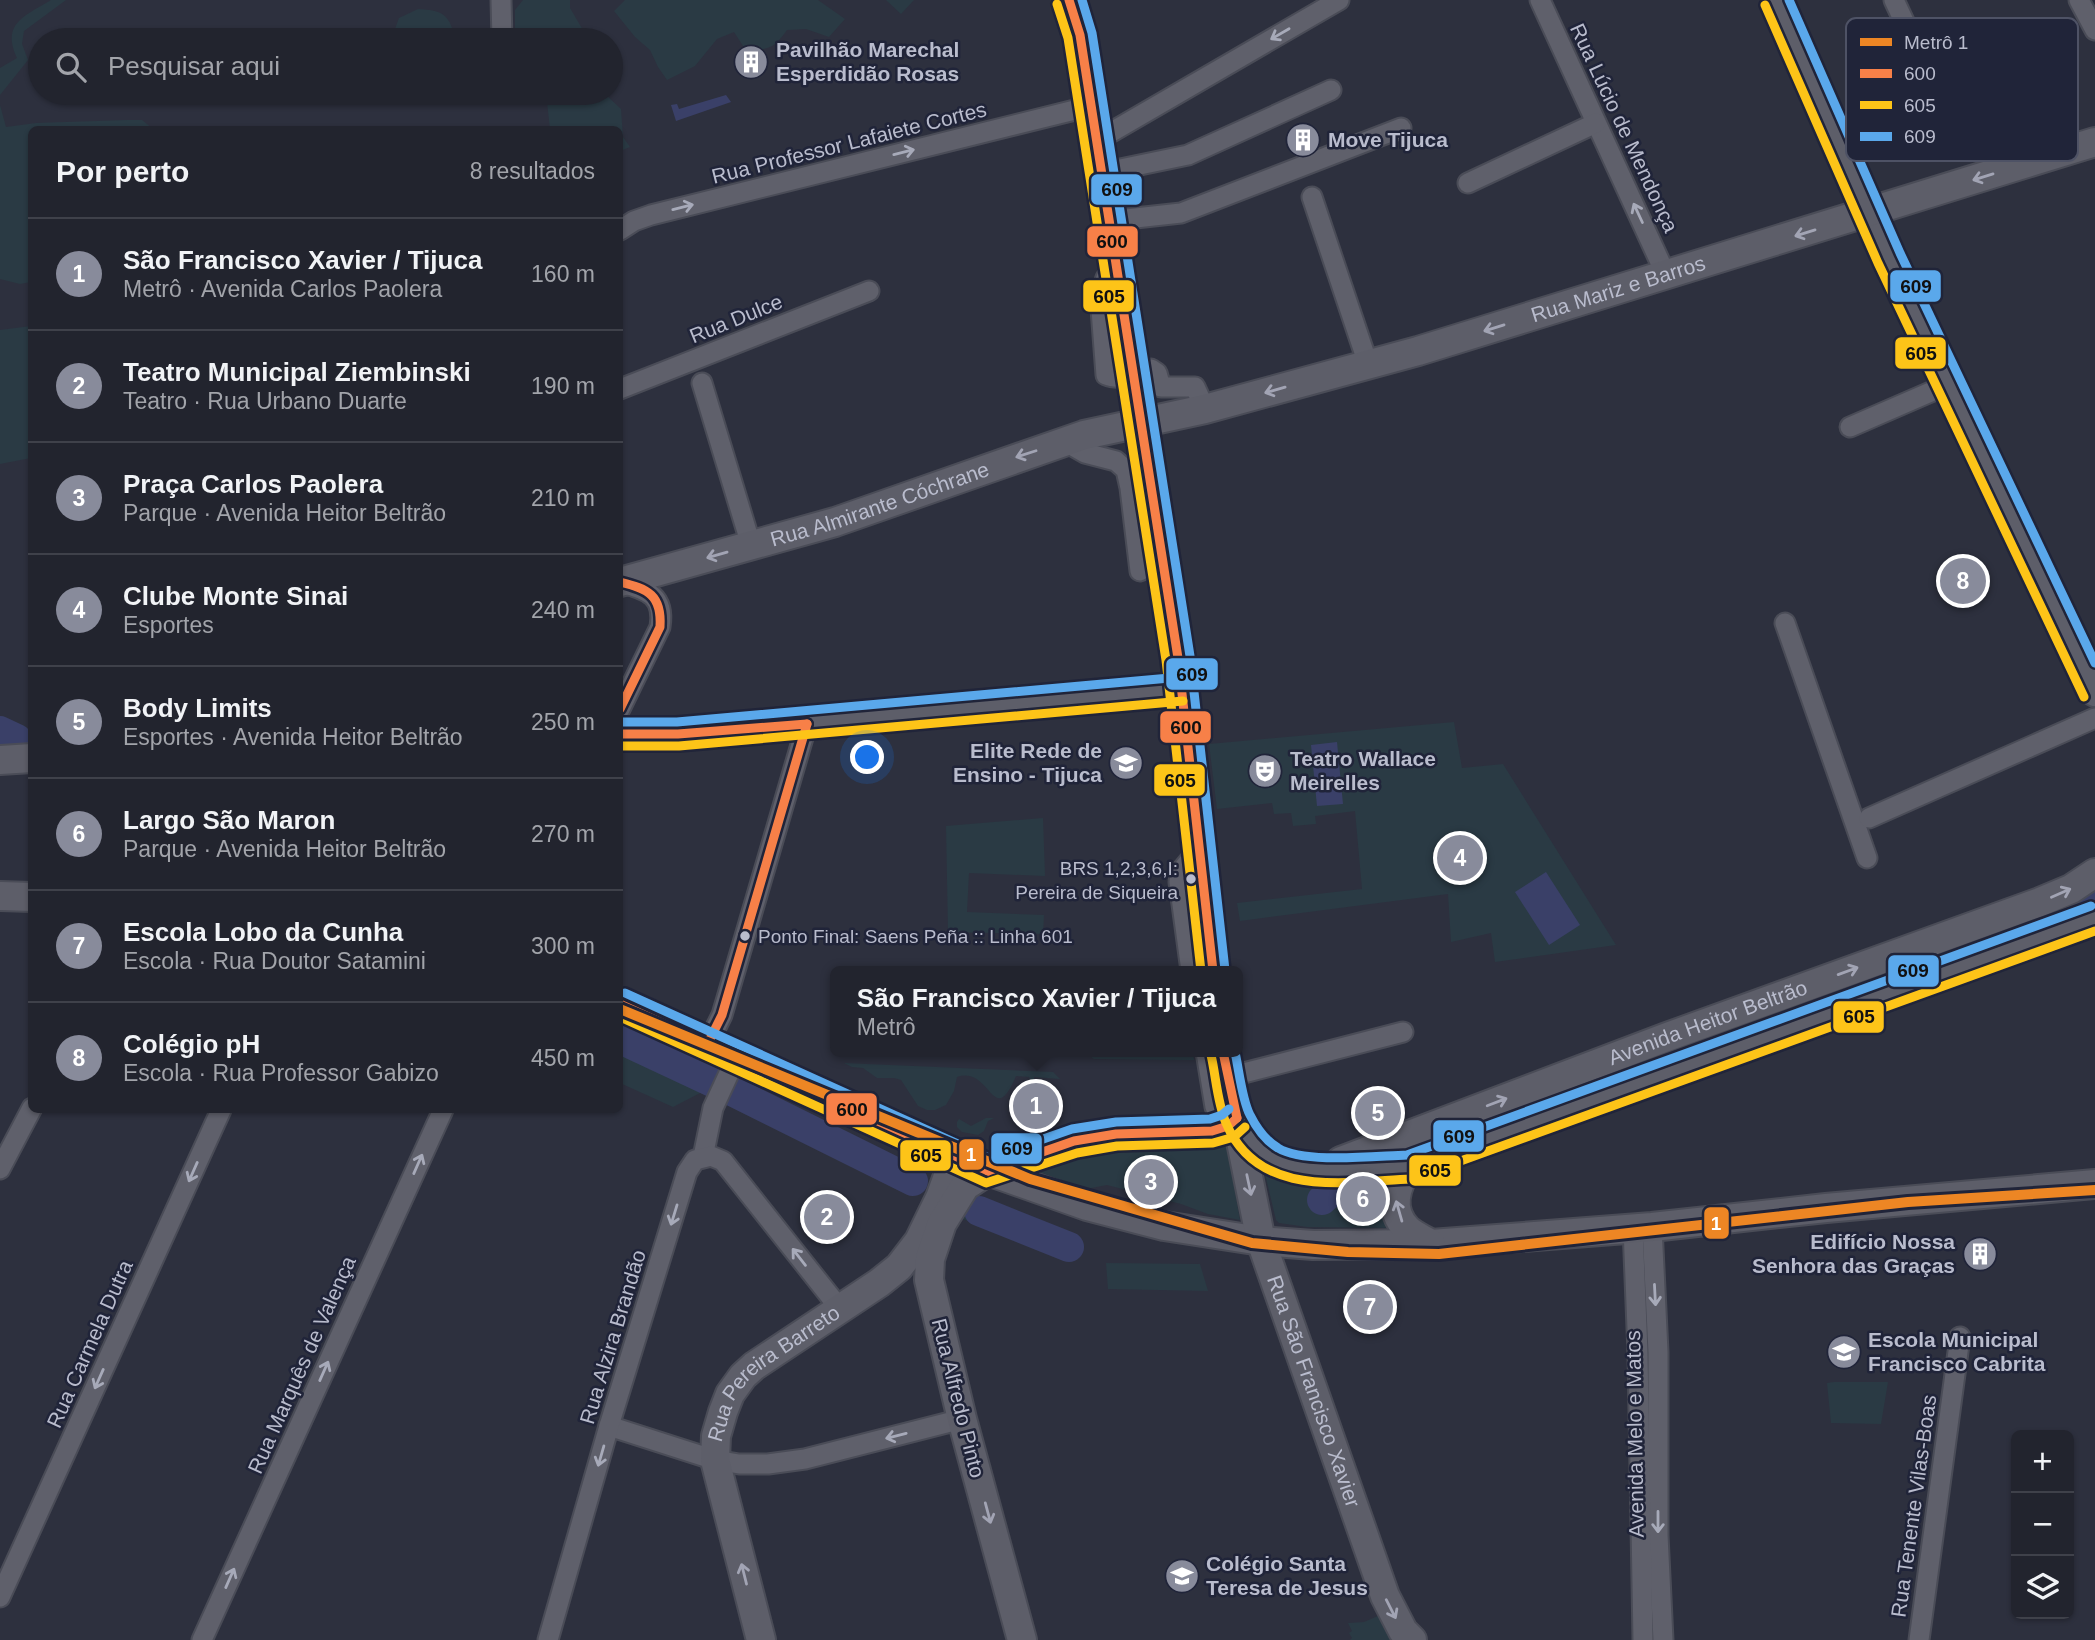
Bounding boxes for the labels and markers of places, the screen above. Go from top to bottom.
place label: Pavilhão Marechal Esperdidão Rosas [776,38,959,85]
building icon: Pavilhão Marechal Esperdidão Rosas [732,43,770,81]
building icon: Move Tijuca [1284,121,1322,159]
place label: Move Tijuca [1328,128,1448,151]
pin: 8 [1940,555,1986,607]
place label: Elite Rede de Ensino - Tijuca [953,739,1102,786]
school or university icon: Elite Rede de Ensino - Tijuca [1107,744,1145,782]
place label: Teatro Wallace Meirelles [1290,747,1436,794]
theatre icon: Teatro Wallace Meirelles [1246,752,1284,790]
pin: 4 [1437,832,1483,884]
place label: BRS 1,2,3,6,I: Pereira de Siqueira [1015,858,1178,903]
marker: BRS 1,2,3,6,I: Pereira de Siqueira [1184,872,1198,886]
place label: Ponto Final: Saens Peña :: Linha 601 [758,926,1073,947]
marker: Ponto Final: Saens Peña :: Linha 601 [738,929,752,943]
pin: 1 [1013,1080,1059,1132]
pin: 5 [1355,1087,1401,1139]
pin: 3 [1128,1156,1174,1208]
pin: 6 [1340,1173,1386,1225]
pin: 2 [804,1191,850,1243]
place label: Edifício Nossa Senhora das Graças [1752,1230,1955,1277]
building icon: Edifício Nossa Senhora das Graças [1961,1235,1999,1273]
pin: 7 [1347,1281,1393,1333]
place label: Escola Municipal Francisco Cabrita [1868,1328,2046,1375]
school or university icon: Escola Municipal Francisco Cabrita [1825,1333,1863,1371]
place label: Colégio Santa Teresa de Jesus [1206,1552,1368,1599]
school or university icon: Colégio Santa Teresa de Jesus [1163,1557,1201,1595]

